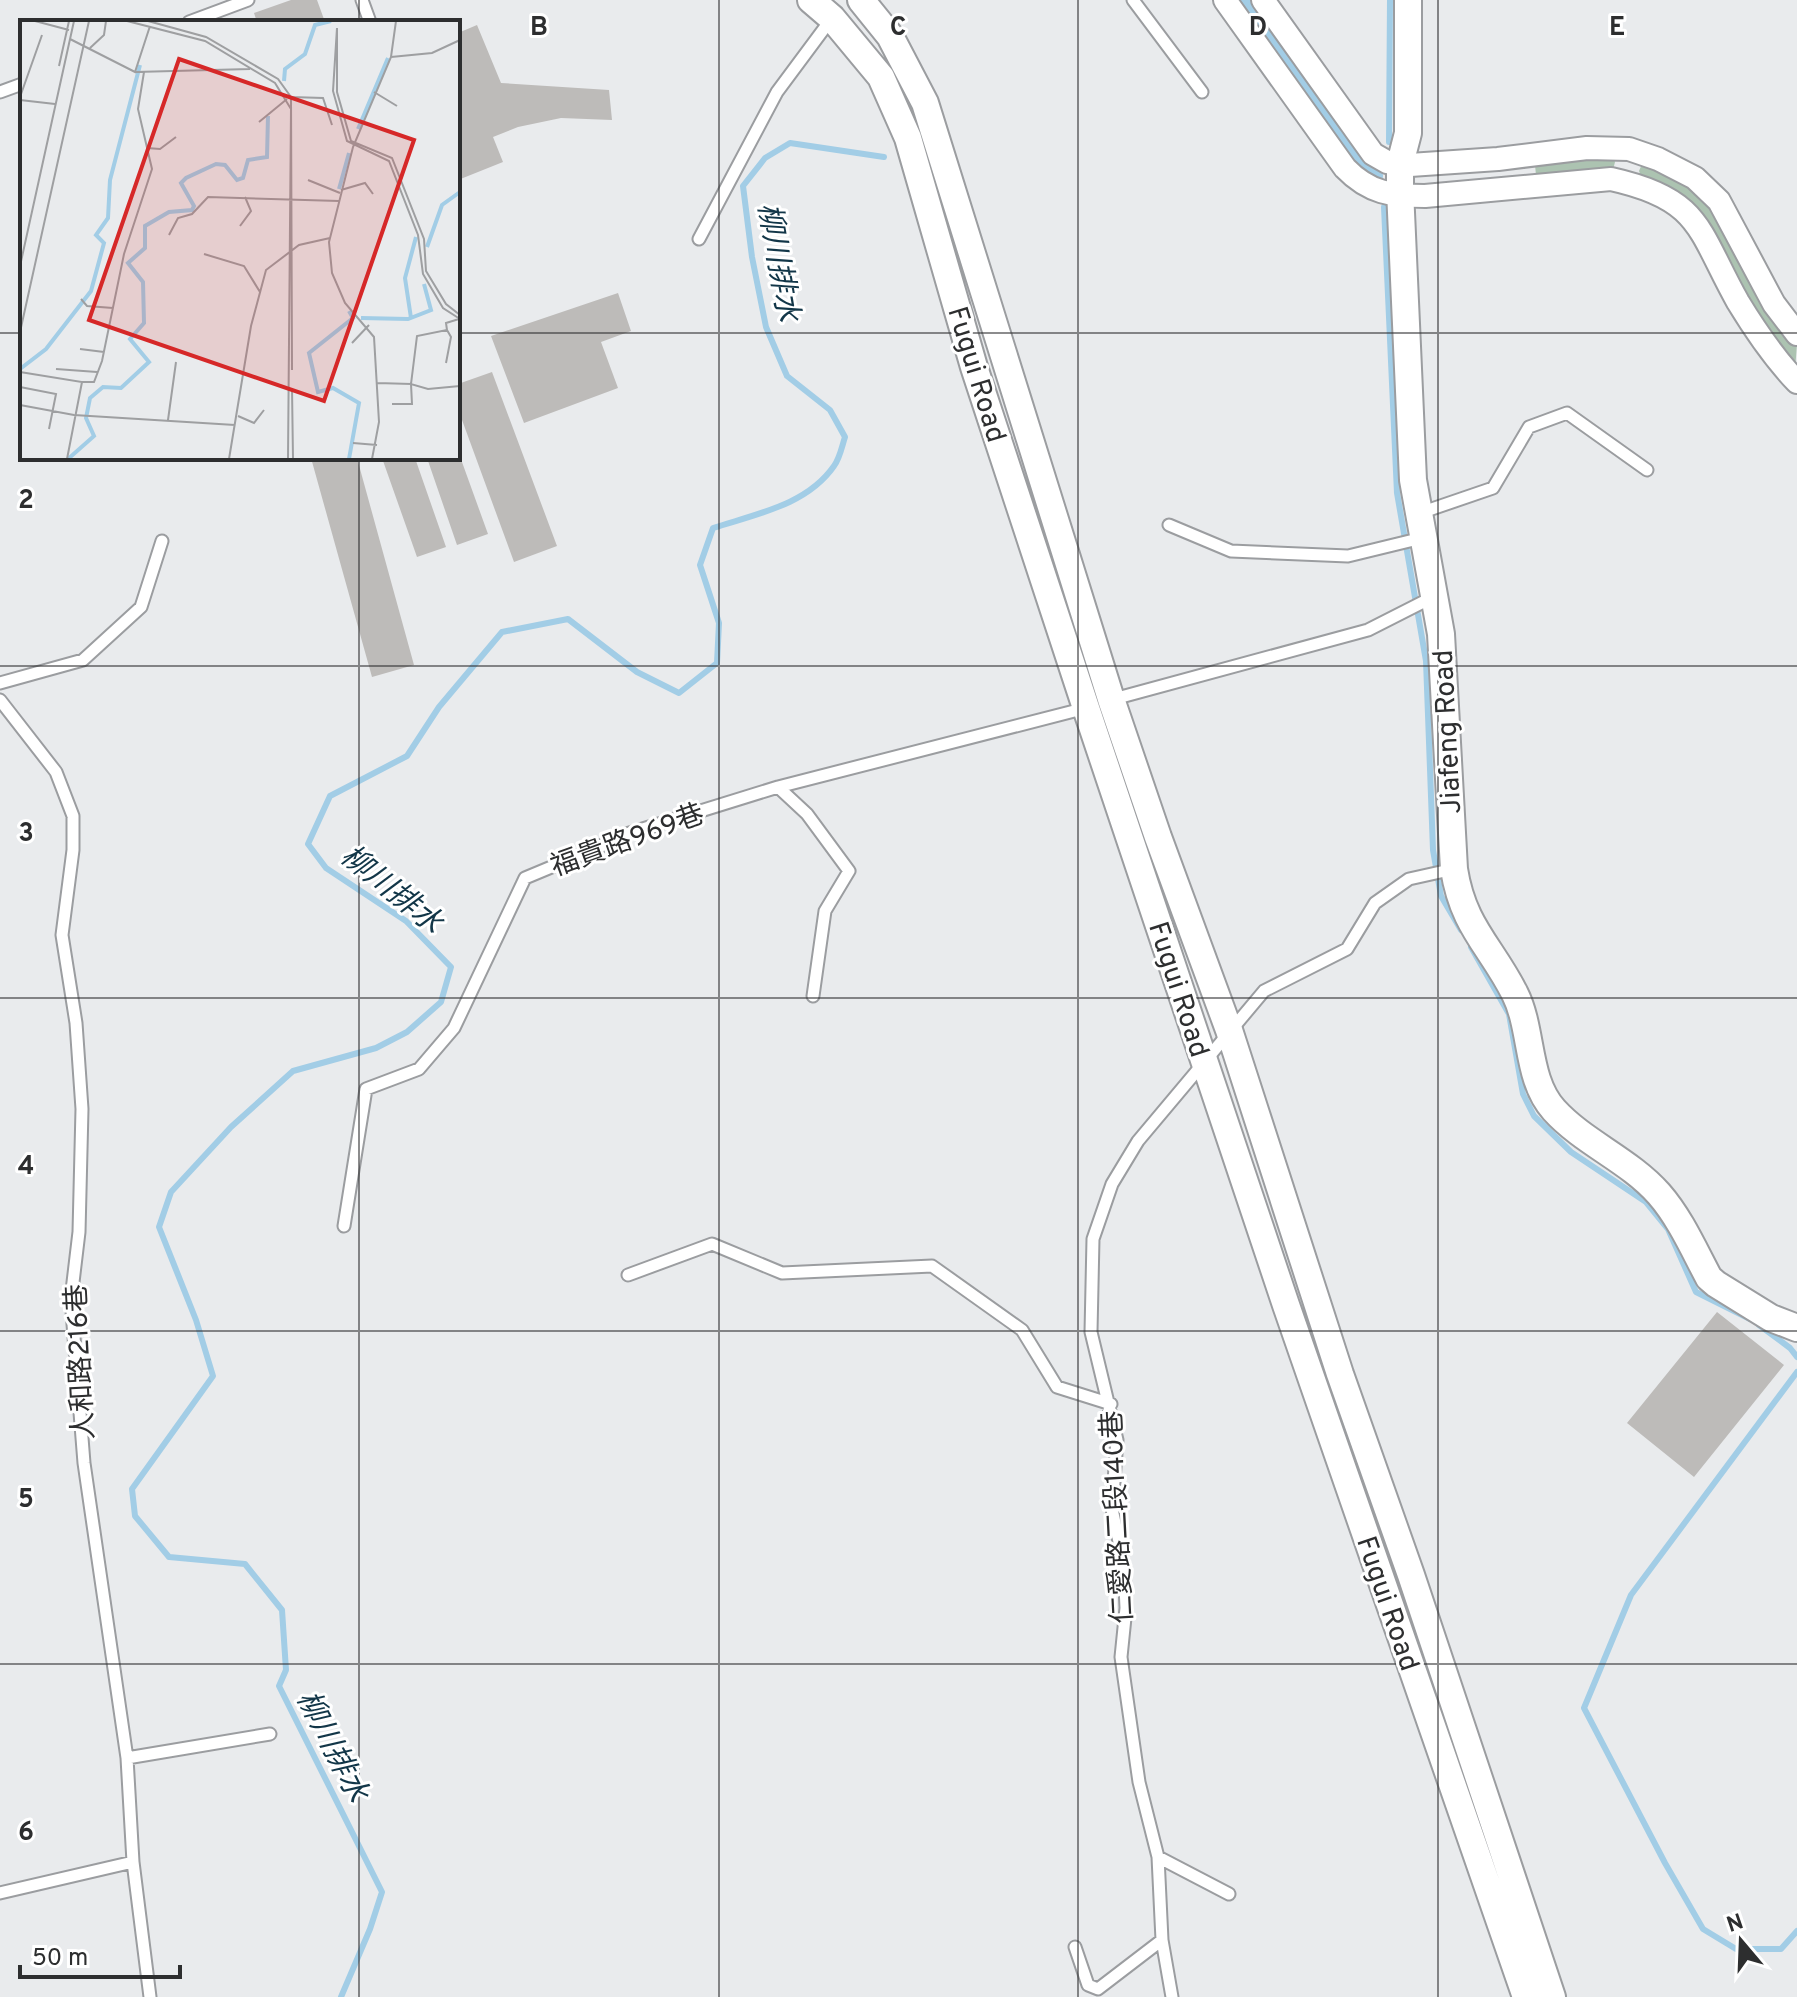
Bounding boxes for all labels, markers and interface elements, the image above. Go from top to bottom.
text: B [530,12,548,45]
text: C [890,12,906,45]
text: D [1249,12,1267,45]
text: E [1609,12,1625,45]
inset map [20,20,460,460]
water label: 柳川排水 [748,200,806,327]
street label: Fugui Road [937,302,1013,447]
text: 2 [18,485,34,518]
street label: Jiafeng Road [1427,649,1471,815]
street label: 福貴路969巷 [546,797,710,886]
text: 3 [18,818,34,851]
water label: 柳川排水 [332,839,450,944]
street label: Fugui Road [1138,918,1216,1062]
text: 4 [18,1151,34,1184]
street label: 人和路216巷 [60,1283,104,1441]
street label: 仁愛路二段140巷 [1095,1409,1143,1624]
text: 5 [18,1484,34,1517]
street label: Fugui Road [1346,1532,1426,1676]
water label: 柳川排水 [287,1685,375,1811]
text: 6 [18,1817,34,1850]
north arrow [1701,1901,1781,1981]
text: N [1723,1909,1747,1940]
scale bar [20,1929,180,1979]
text: 50 m [32,1944,88,1974]

